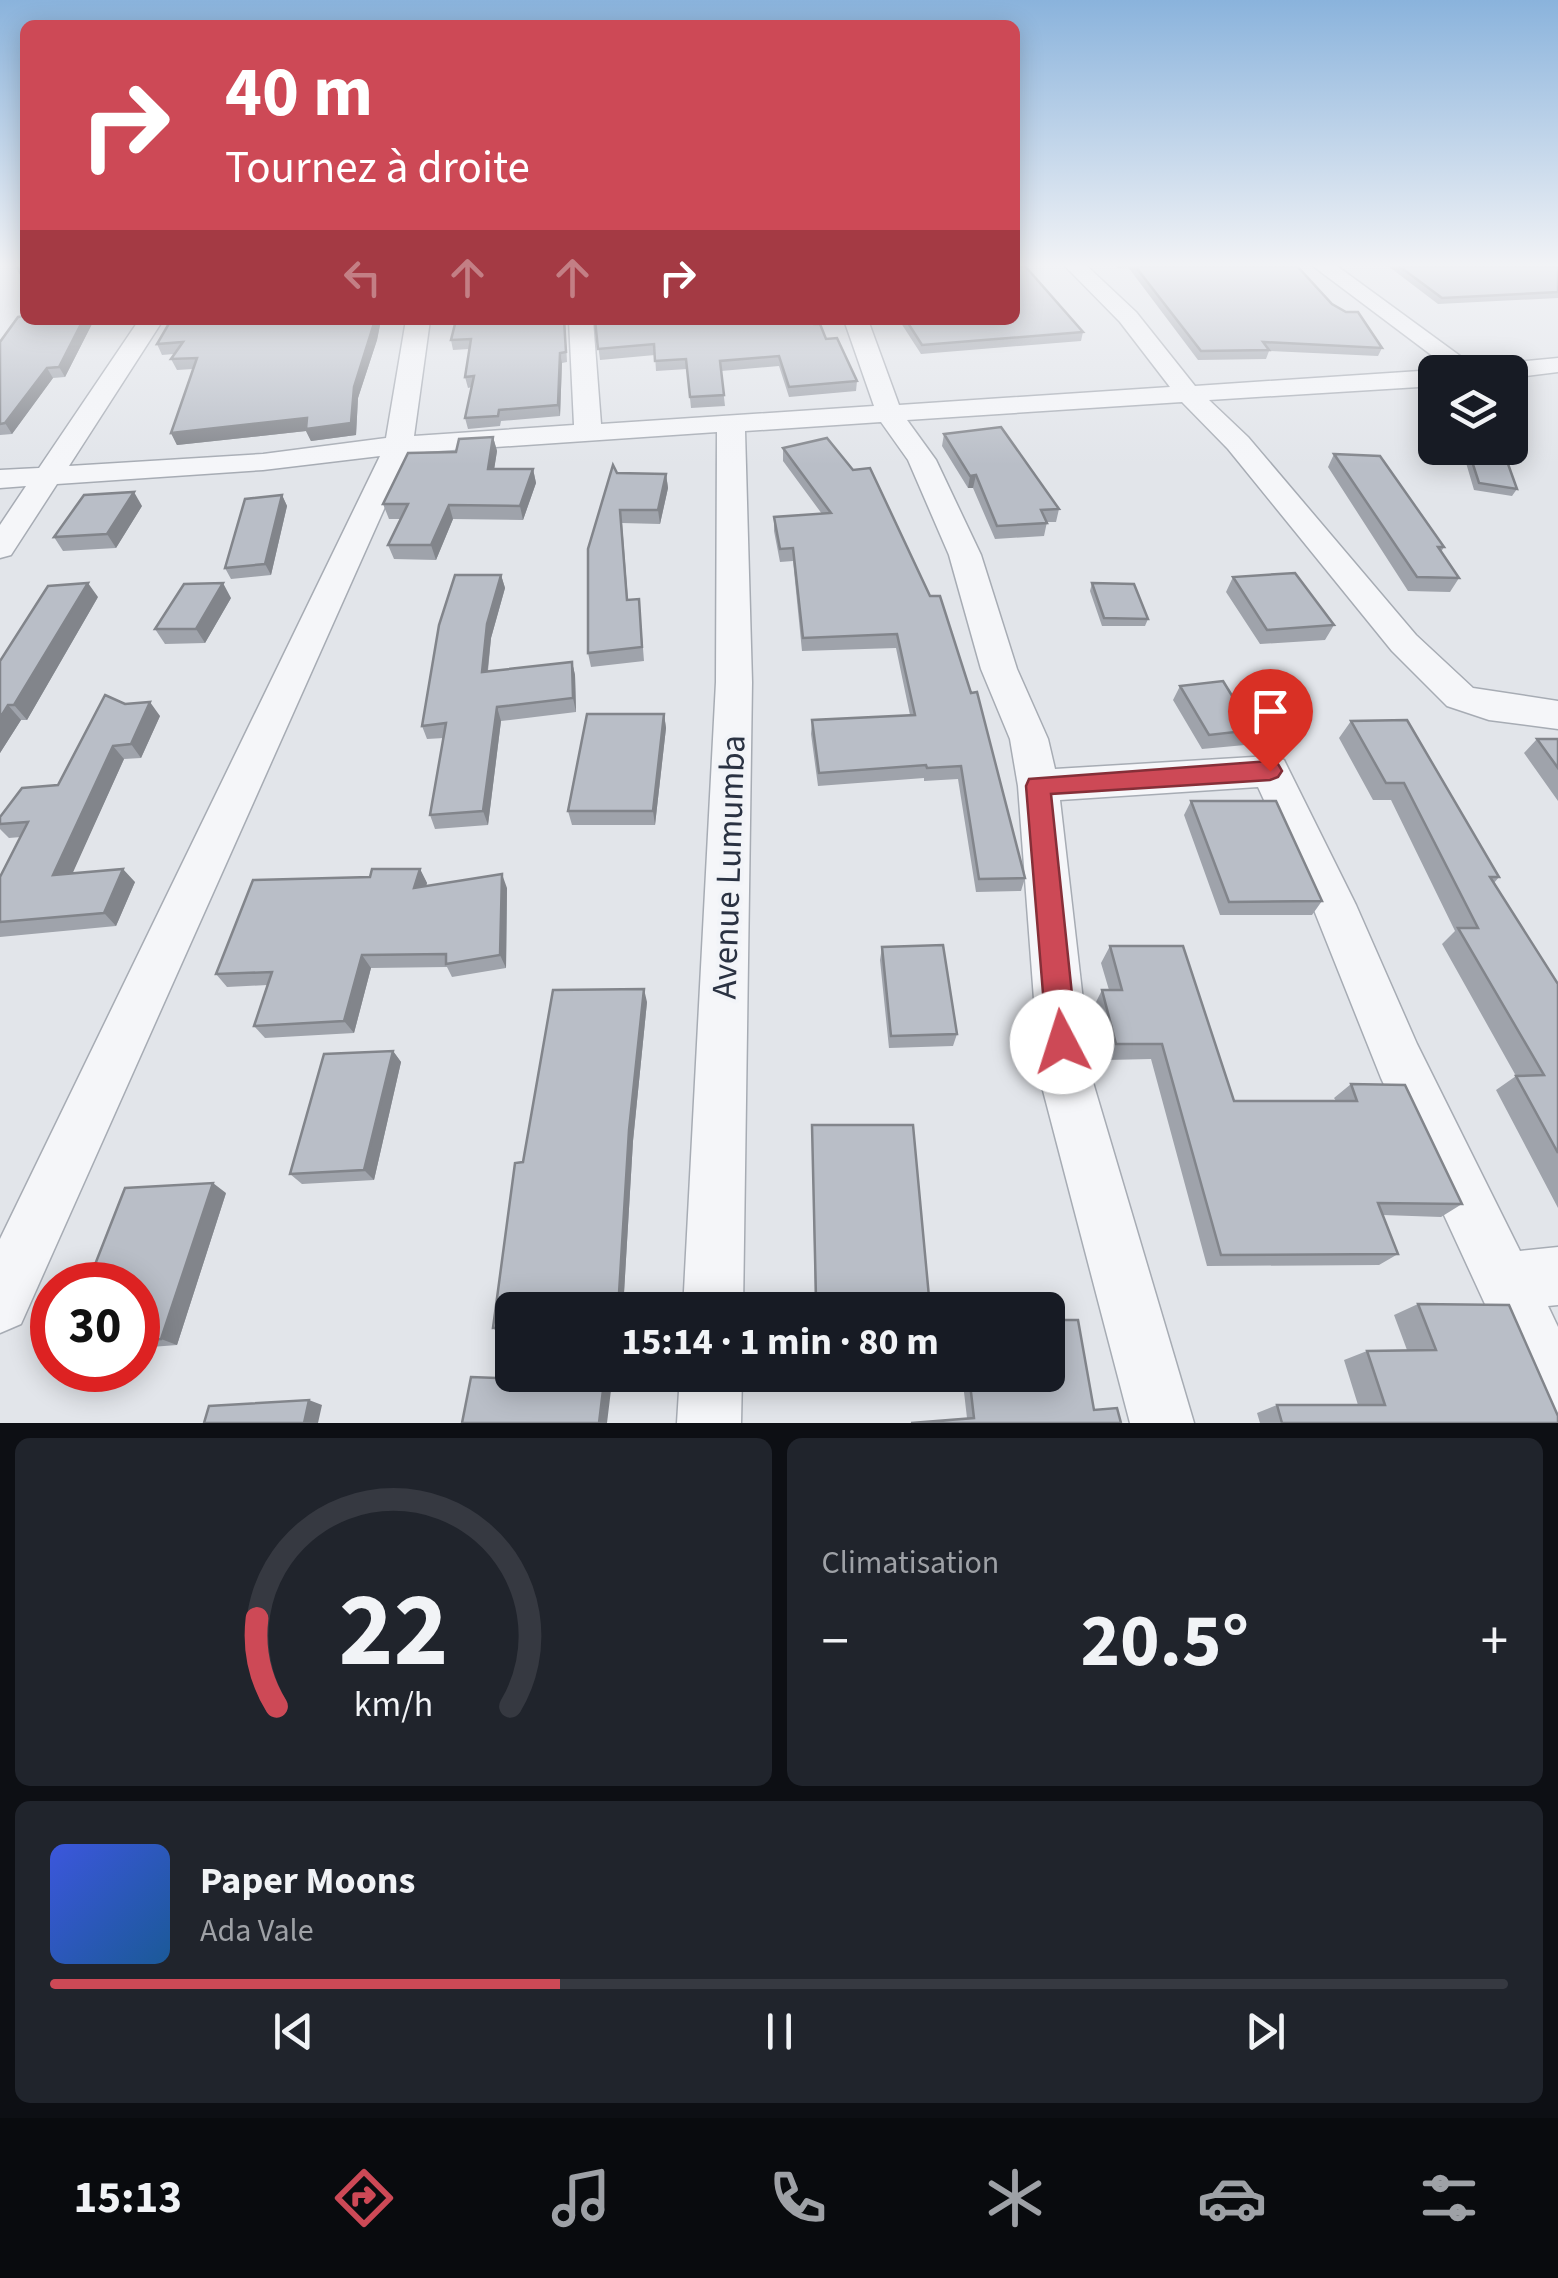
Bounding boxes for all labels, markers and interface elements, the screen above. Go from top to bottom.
text: 40 m [225,43,373,143]
icon: right [60,60,190,190]
text: Tournez à droite [225,136,530,200]
icon: left [335,250,390,305]
icon: ahead [440,250,495,305]
icon: ahead [545,250,600,305]
icon: right [650,250,705,305]
map controls [1418,355,1528,465]
button: layers [1418,355,1528,465]
pin [1228,669,1313,772]
icon: arrive [1243,684,1298,739]
street label: Avenue Lumumba [699,734,759,1000]
position arrow [1010,990,1114,1094]
speed limit sign: 30 [30,1262,160,1392]
text: 15:14 · 1 min · 80 m [621,1315,939,1369]
text: Climatisation [822,1540,999,1586]
text: 22 [338,1558,448,1706]
text: 20.5° [1080,1588,1249,1695]
text: − [822,1603,849,1681]
text: + [1481,1603,1508,1681]
text: km/h [354,1679,433,1730]
text: Paper Moons [200,1854,415,1908]
text: Ada Vale [200,1908,314,1954]
icon: previous [266,2004,321,2059]
icon: pause [752,2004,807,2059]
icon: next [1238,2004,1293,2059]
icon: directions [329,2163,399,2233]
icon: music [546,2163,616,2233]
icon: phone [763,2163,833,2233]
icon: climate [980,2163,1050,2233]
icon: car [1197,2163,1267,2233]
icon: filters [1414,2163,1484,2233]
text: 15:13 [74,2166,182,2230]

